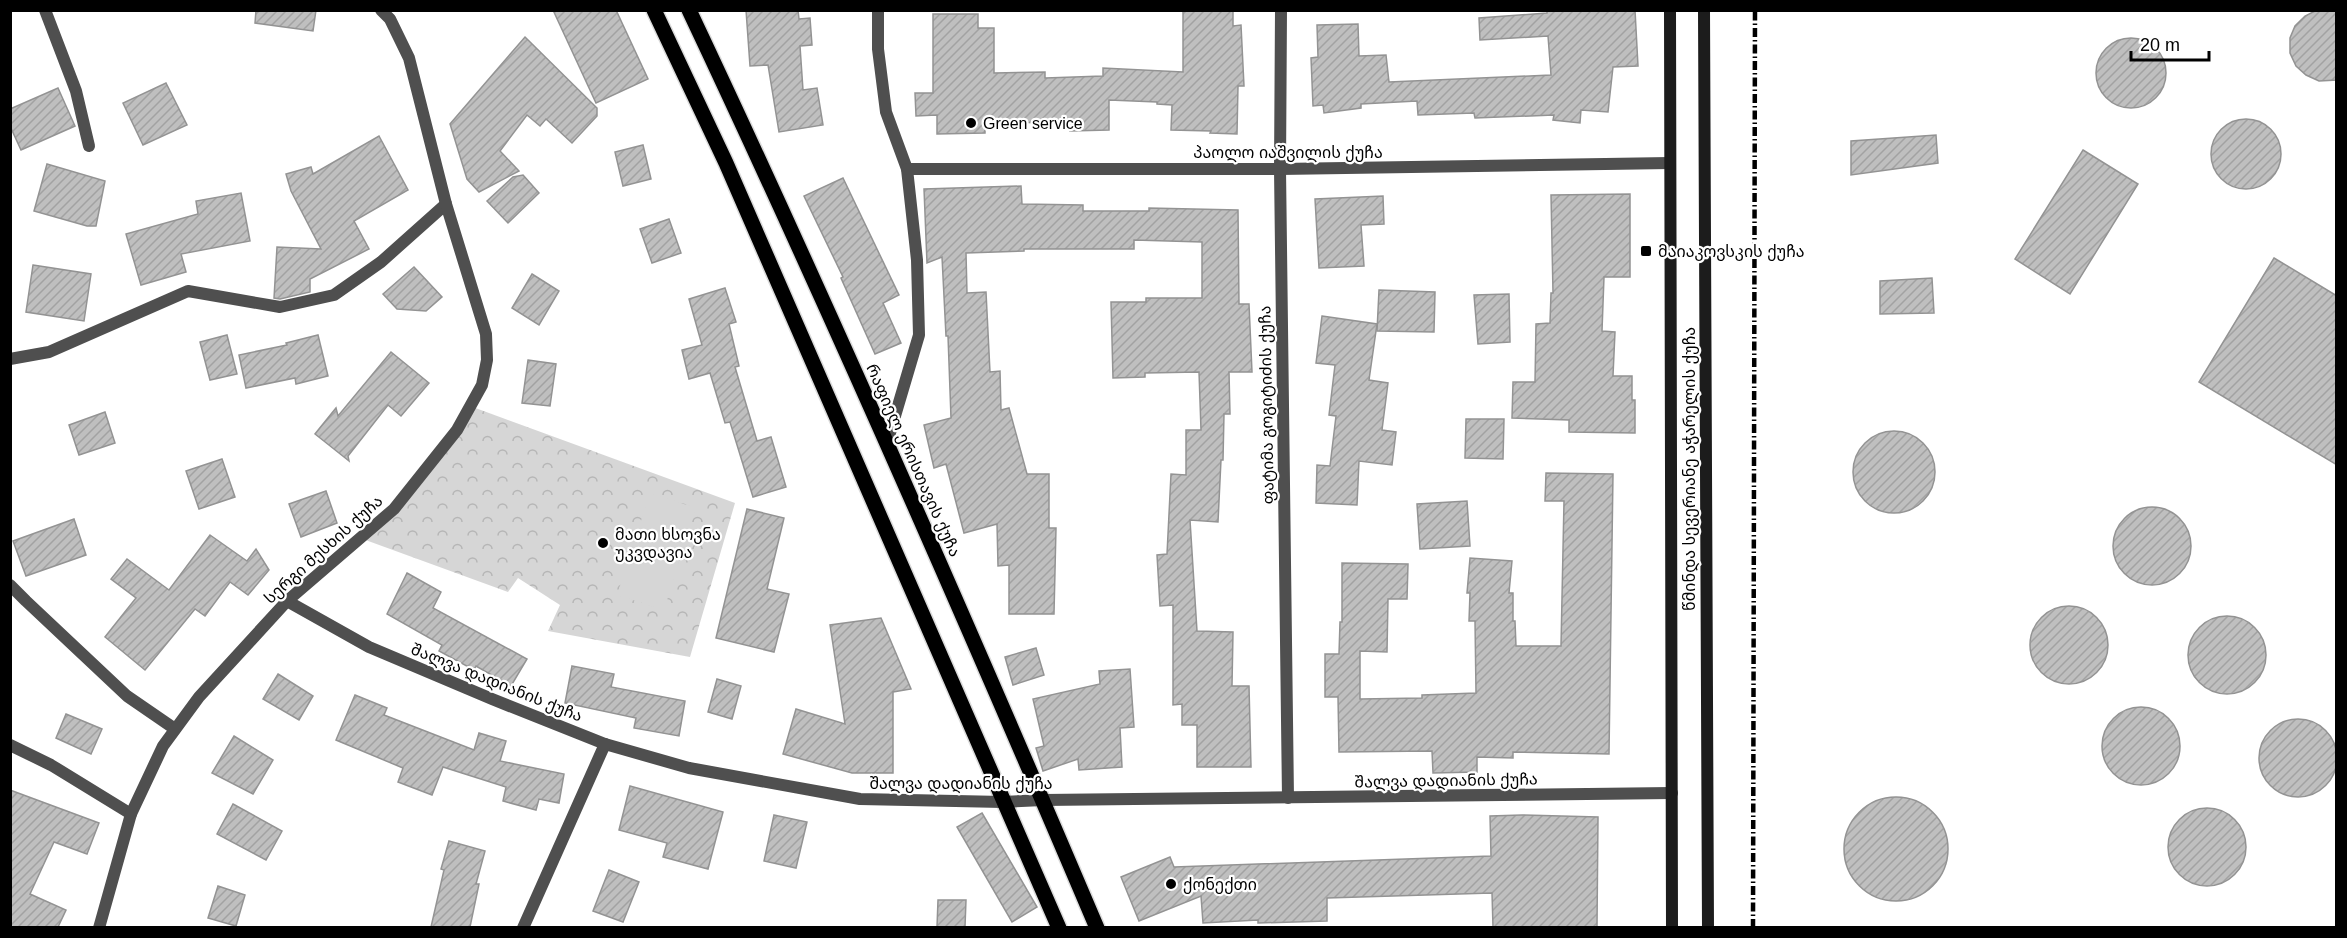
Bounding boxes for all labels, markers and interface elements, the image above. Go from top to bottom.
scale bar [2131,24,2209,62]
text: 20 m [2140,35,2180,55]
place label: Green service [983,115,1083,132]
marker: Green service [964,116,978,130]
street label: პაოლო იაშვილის ქუჩა [1193,144,1383,163]
place label: მაიაკოვსკის ქუჩა [1658,243,1805,261]
marker: მაიაკოვსკის ქუჩა [1639,244,1653,258]
street label: ფატიმა გოგიტიძის ქუჩა [1256,305,1278,504]
street label: წმინდა სევერიანე აჭარელის ქუჩა [1681,327,1700,611]
street label: რაფიელ ერისთავის ქუჩა [861,361,964,560]
street label: სერგი მესხის ქუჩა [261,492,387,608]
place label: მათი ხსოვნა უკვდავია [615,526,721,563]
marker: მათი ხსოვნა უკვდავია [596,536,610,550]
street label: შალვა დადიანის ქუჩა [408,640,585,727]
street label: შალვა დადიანის ქუჩა [1354,770,1538,793]
street label: შალვა დადიანის ქუჩა [869,775,1053,794]
place label: ქონექთი [1183,876,1257,894]
marker: ქონექთი [1164,877,1178,891]

